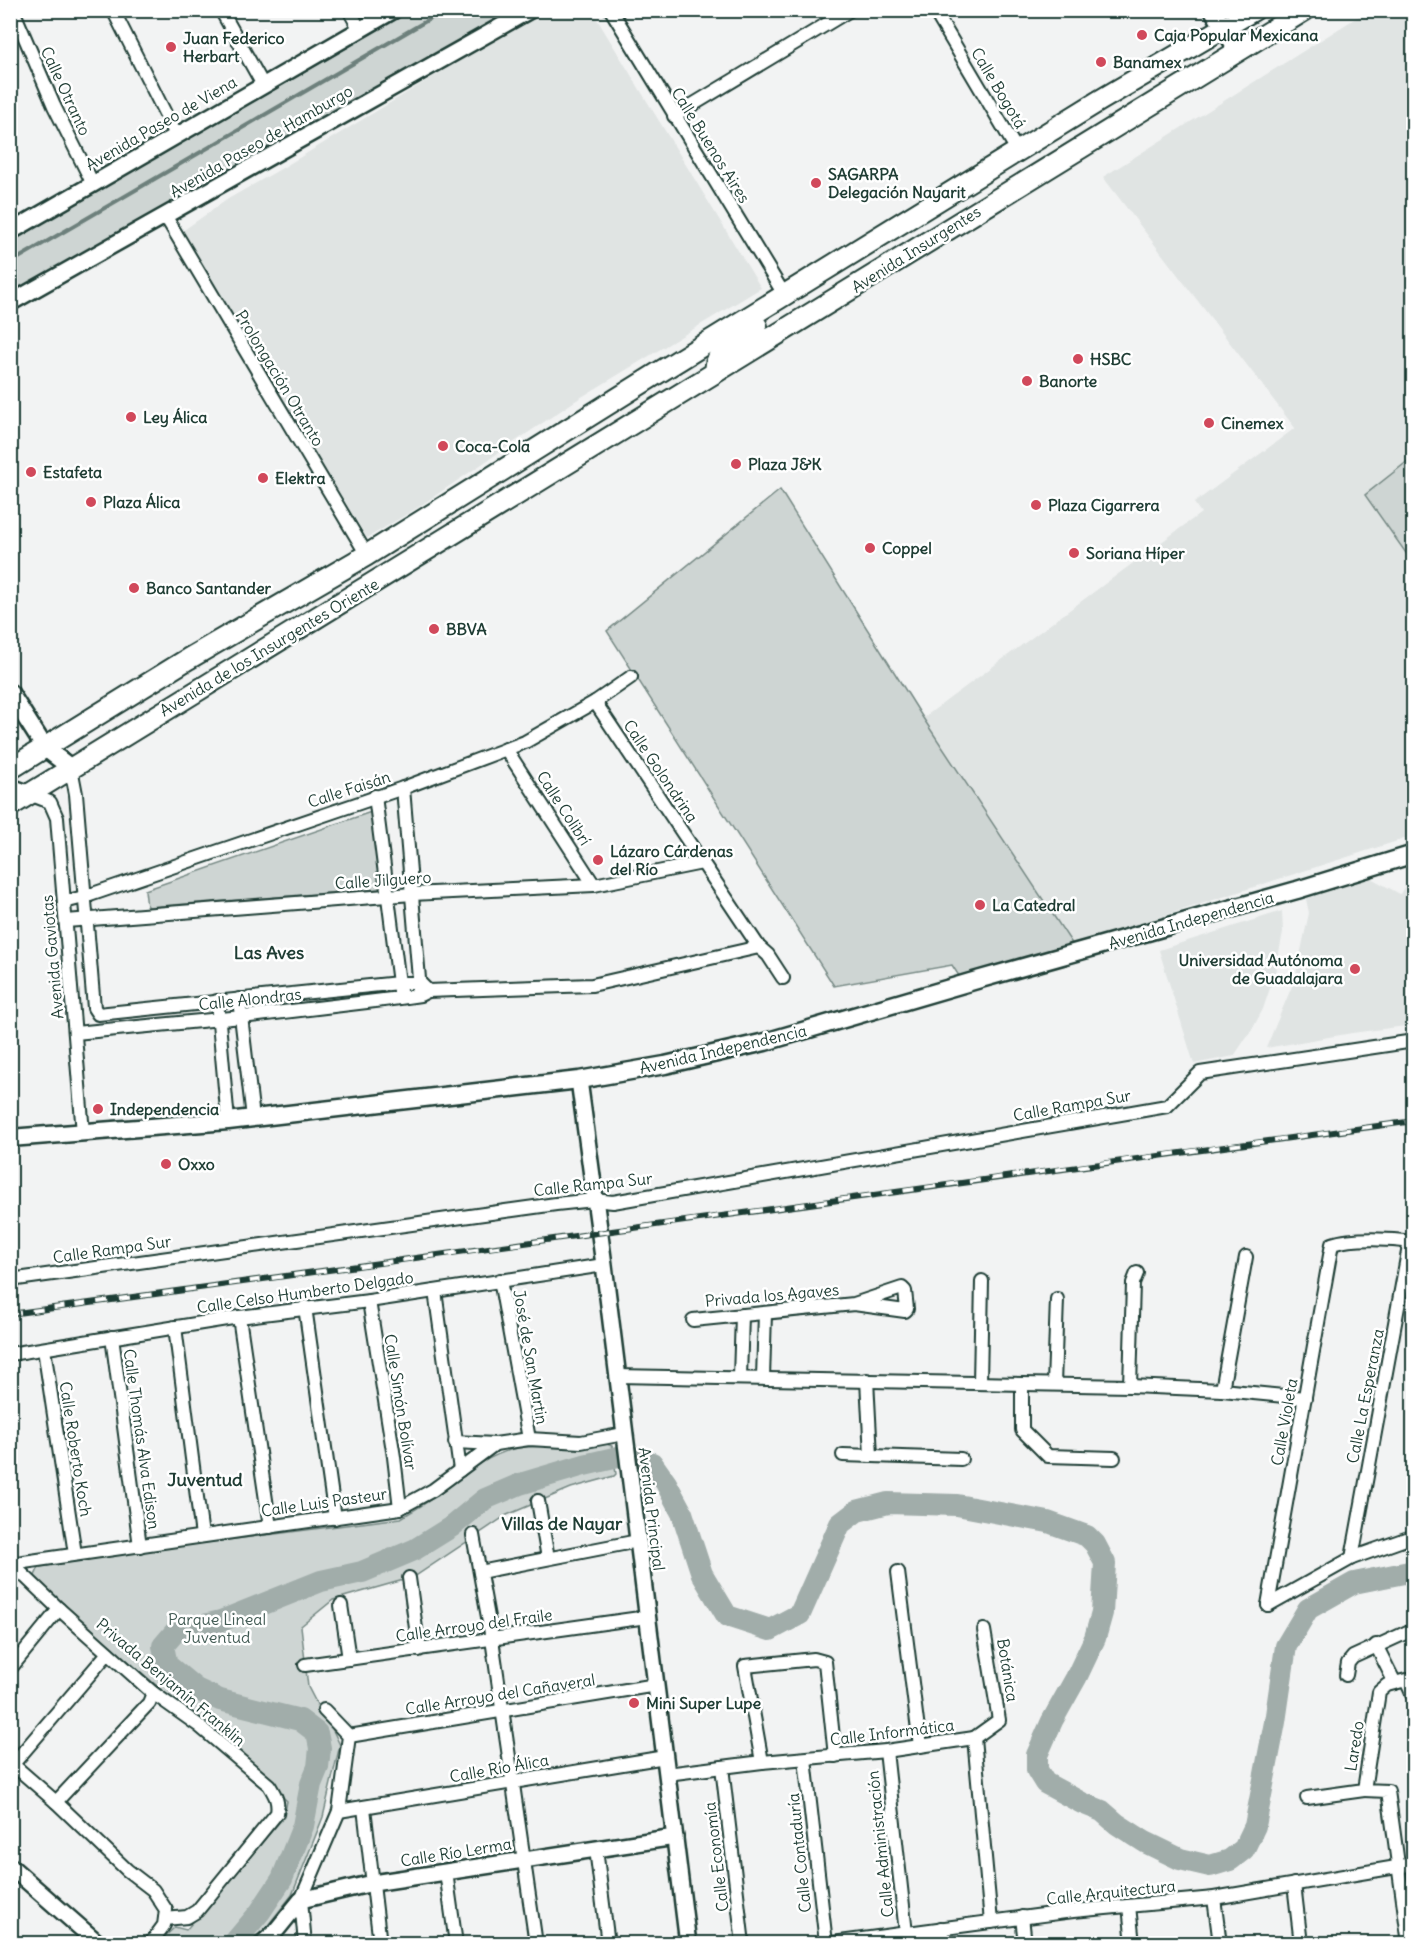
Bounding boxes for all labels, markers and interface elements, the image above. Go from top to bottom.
place label: Caja Popular Mexicana [1154,25,1318,46]
place label: Juan Federico Herbart [183,28,284,66]
marker: Caja Popular Mexicana [1135,28,1149,42]
marker: Juan Federico Herbart [164,40,178,54]
street label: Calle Otranto [37,43,95,139]
street label: Calle Bogotá [967,44,1031,132]
place label: Banamex [1113,52,1182,72]
marker: Banamex [1094,55,1108,69]
street label: Avenida Paseo de Viena [82,72,240,174]
street label: Avenida Paseo de Hamburgo [166,80,356,202]
street label: Calle Buenos Aires [667,83,755,207]
place label: SAGARPA Delegación Nayarit [828,164,966,203]
marker: SAGARPA Delegación Nayarit [809,176,823,190]
street label: Avenida Insurgentes [848,201,984,297]
street label: Prolongación Otranto [231,306,329,450]
place label: HSBC [1090,349,1132,369]
marker: HSBC [1071,352,1085,366]
place label: Banorte [1039,371,1098,391]
marker: Banorte [1020,374,1034,388]
place label: Ley Álica [143,407,207,428]
marker: Ley Álica [124,410,138,424]
place label: Cinemex [1221,413,1284,433]
marker: Cinemex [1202,416,1216,430]
place label: Coca-Cola [455,436,530,456]
marker: Coca-Cola [436,439,450,453]
place label: Plaza J&K [748,454,821,474]
marker: Plaza J&K [729,457,743,471]
place label: Estafeta [43,462,102,482]
marker: Estafeta [24,465,38,479]
place label: Elektra [275,468,326,488]
marker: Elektra [256,471,270,485]
place label: Plaza Álica [103,492,180,512]
marker: Plaza Álica [84,495,98,509]
place label: Plaza Cigarrera [1048,495,1160,516]
marker: Plaza Cigarrera [1029,498,1043,512]
place label: Coppel [882,538,932,559]
marker: Coppel [863,541,877,555]
place label: Soriana Híper [1086,543,1185,564]
marker: Soriana Híper [1067,546,1081,560]
street label: Avenida de los Insurgentes Oriente [156,574,382,720]
place label: Banco Santander [146,578,272,598]
marker: Banco Santander [127,581,141,595]
place label: BBVA [446,619,487,639]
marker: BBVA [427,622,441,636]
street label: Calle Golondrina [619,716,703,826]
street label: Calle Faisán [305,766,393,812]
street label: Calle Colibrí [533,767,596,849]
place label: Lázaro Cárdenas del Río [610,841,733,879]
marker: Lázaro Cárdenas del Río [591,853,605,867]
street label: Calle Jilguero [334,867,432,893]
street label: Avenida Independencia [1106,887,1276,953]
street label: Avenida Gaviotas [37,894,67,1020]
place label: La Catedral [992,895,1075,915]
marker: La Catedral [973,898,987,912]
district label: Las Aves [234,941,304,964]
place label: Universidad Autónoma de Guadalajara [1178,950,1343,988]
marker: Universidad Autónoma de Guadalajara [1348,962,1362,976]
street label: Calle Alondras [198,984,302,1014]
street label: Avenida Independencia [637,1020,809,1078]
street label: Calle Rampa Sur [1012,1085,1133,1125]
place label: Independencia [110,1099,219,1120]
marker: Independencia [91,1102,105,1116]
place label: Oxxo [178,1154,215,1174]
marker: Oxxo [159,1157,173,1171]
street label: Calle Rampa Sur [533,1168,654,1200]
street label: Calle Rampa Sur [52,1231,173,1267]
street label: Calle Celso Humberto Delgado [195,1267,415,1317]
street label: Privada los Agaves [704,1279,840,1311]
street label: José de San Martin [509,1288,553,1426]
street label: Calle La Esperanza [1342,1327,1388,1465]
street label: Calle Simón Bolívar [380,1332,422,1472]
street label: Calle Thomás Alva Edison [119,1347,165,1531]
street label: Calle Violeta [1266,1377,1302,1467]
street label: Calle Roberto Koch [55,1380,97,1518]
street label: Avenida Principal [634,1446,670,1572]
district label: Juventud [167,1468,243,1491]
street label: Calle Luis Pasteur [260,1483,389,1521]
district label: Villas de Nayar [502,1512,623,1535]
street label: Calle Arroyo del Fraile [394,1604,554,1646]
park label: Parque Lineal Juventud [168,1609,266,1647]
street label: Privada Benjamín Franklin [92,1614,250,1750]
street label: Botánica [993,1637,1023,1703]
street label: Calle Arroyo del Cañaveral [404,1669,596,1719]
place label: Mini Super Lupe [646,1693,761,1714]
marker: Mini Super Lupe [627,1696,641,1710]
street label: Calle Informática [829,1714,955,1750]
street label: Laredo [1340,1719,1368,1773]
street label: Calle Río Álica [448,1749,550,1787]
street label: Calle Administración [862,1770,898,1918]
street label: Calle Contaduría [783,1792,815,1914]
street label: Calle Economía [699,1801,733,1913]
street label: Calle Río Lerma [399,1833,513,1871]
street label: Calle Arquitectura [1045,1875,1177,1909]

